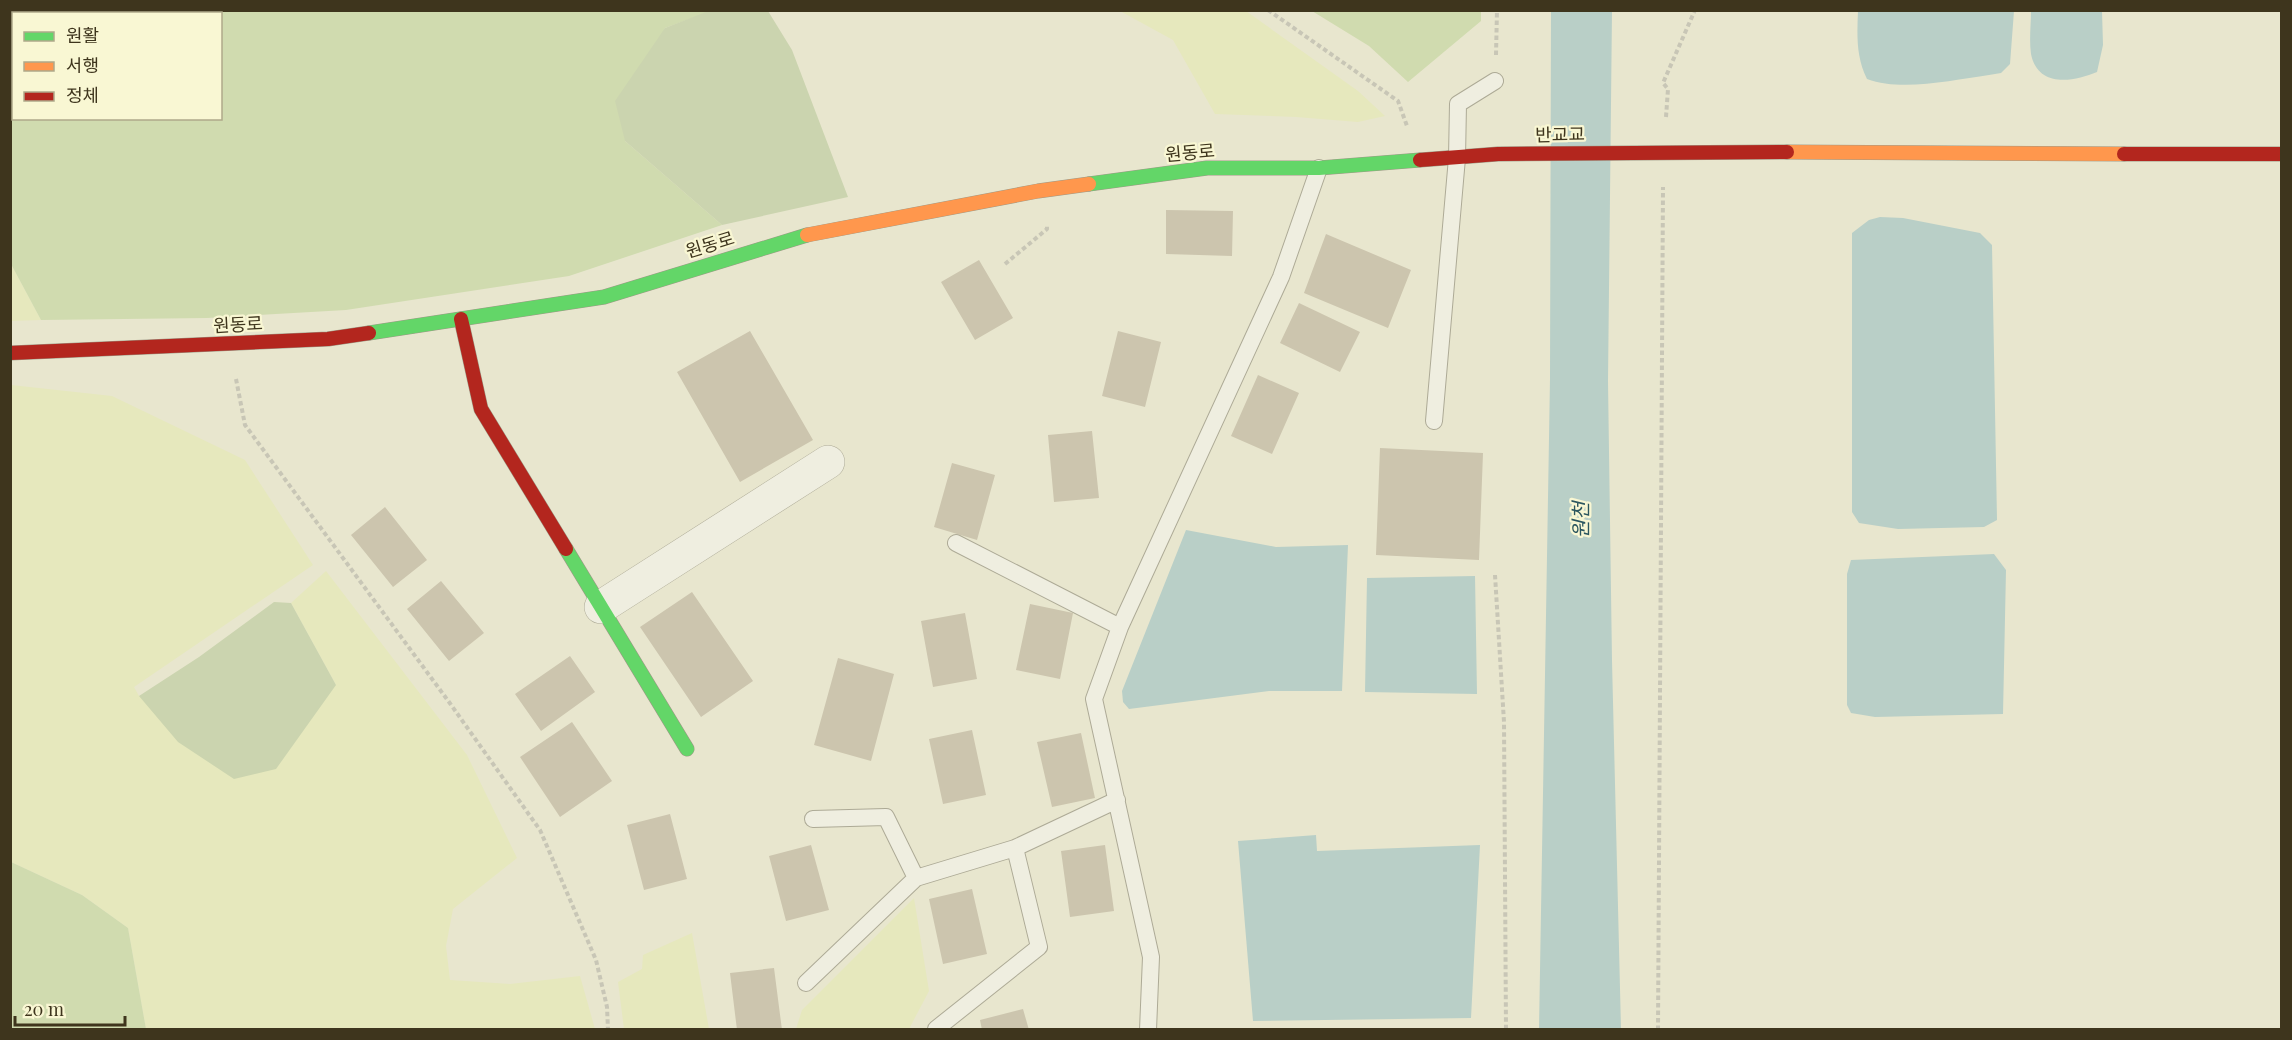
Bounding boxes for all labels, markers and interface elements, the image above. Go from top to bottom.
legend [12,12,222,120]
text: 원활 [66,23,99,47]
text: 서행 [66,53,99,77]
text: 정체 [66,83,99,107]
street label: 반교교 [1535,122,1585,146]
street label: 원동로 [1164,138,1216,166]
street label: 원동로 [682,225,737,263]
street label: 원동로 [213,311,263,337]
water label: 원천 [1566,499,1593,538]
scale bar [15,989,124,1027]
text: 20 m [24,997,64,1021]

